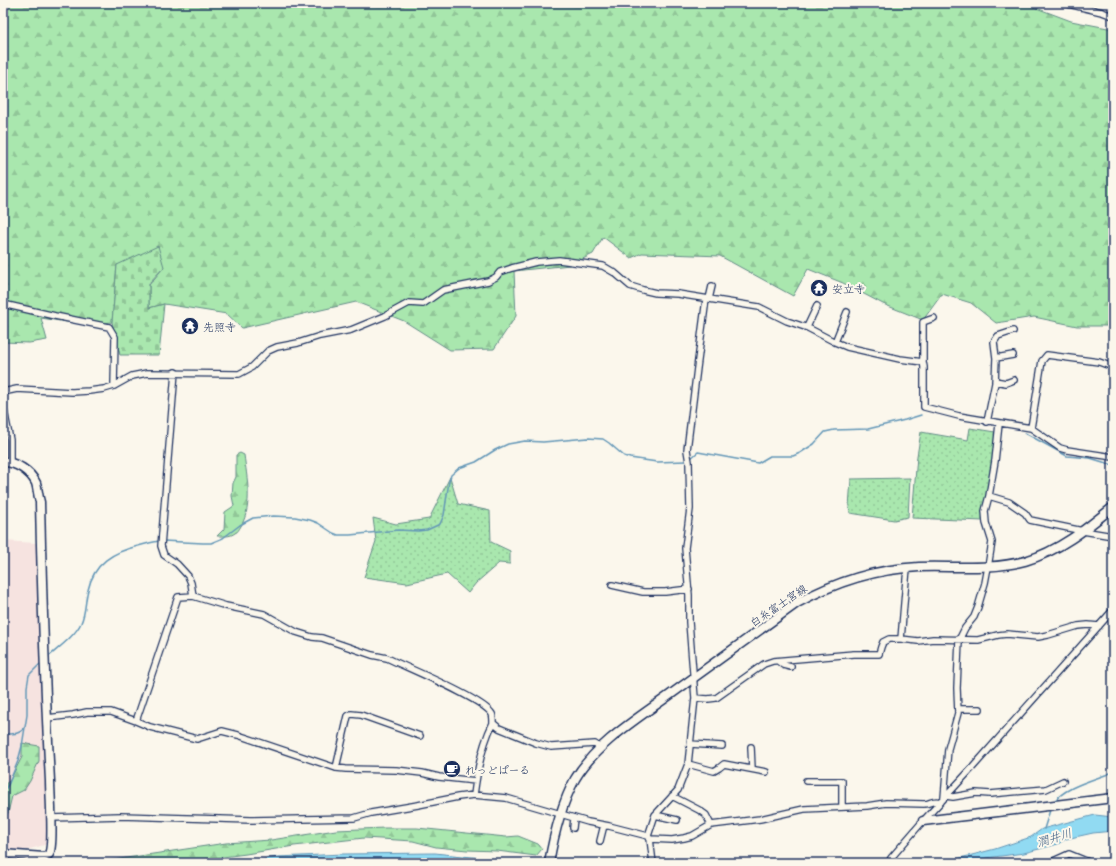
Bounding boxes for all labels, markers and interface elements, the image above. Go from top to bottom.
temple icon: 安立寺 [809,278,829,298]
place label: 安立寺 [832,281,865,296]
temple icon: 先照寺 [180,316,200,336]
place label: 先照寺 [203,319,236,334]
street label: 白糸富士宮線 [746,580,810,630]
cafe icon: れっどぱーる [442,759,462,779]
place label: れっどぱーる [465,762,530,777]
water label: 潤井川 [1034,824,1074,850]

